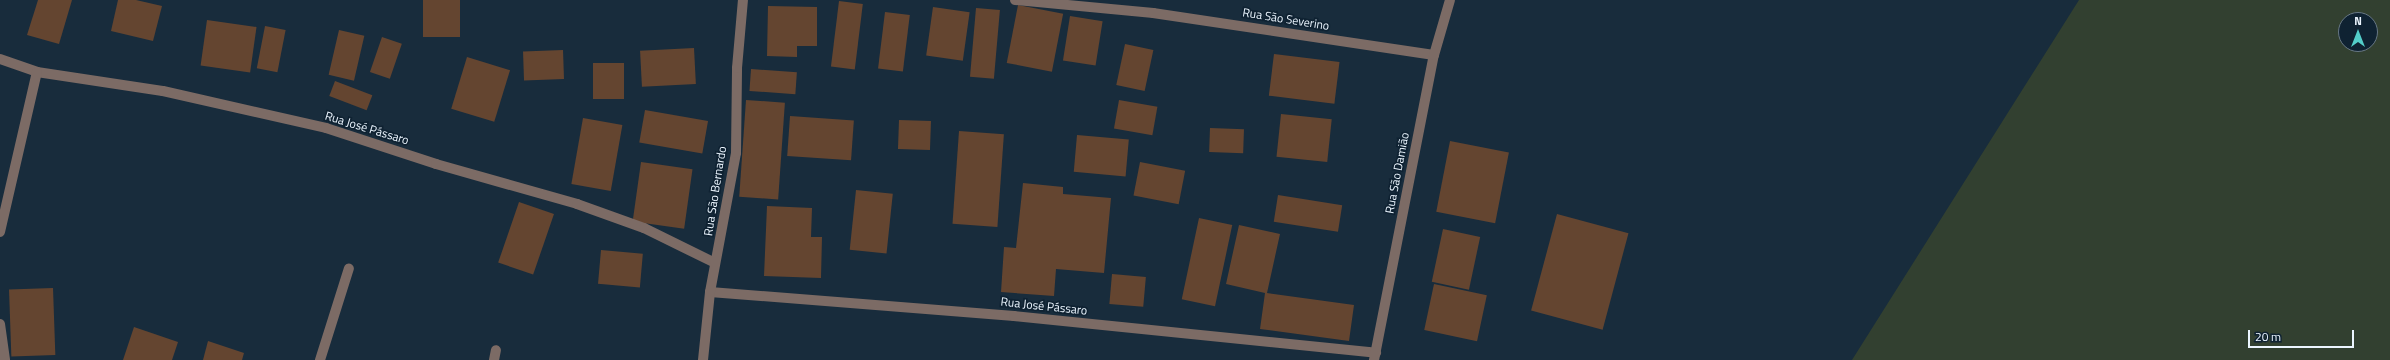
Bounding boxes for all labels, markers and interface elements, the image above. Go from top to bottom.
street label: Rua São Severino [1242,5,1330,33]
north arrow [2338,12,2378,52]
text: N [2354,13,2362,29]
street label: Rua José Pássaro [323,108,411,148]
street label: Rua São Damião [1382,131,1412,215]
street label: Rua São Bernardo [701,145,729,237]
street label: Rua José Pássaro [1000,294,1088,318]
scale bar [2250,322,2356,348]
text: 20 m [2255,327,2281,346]

